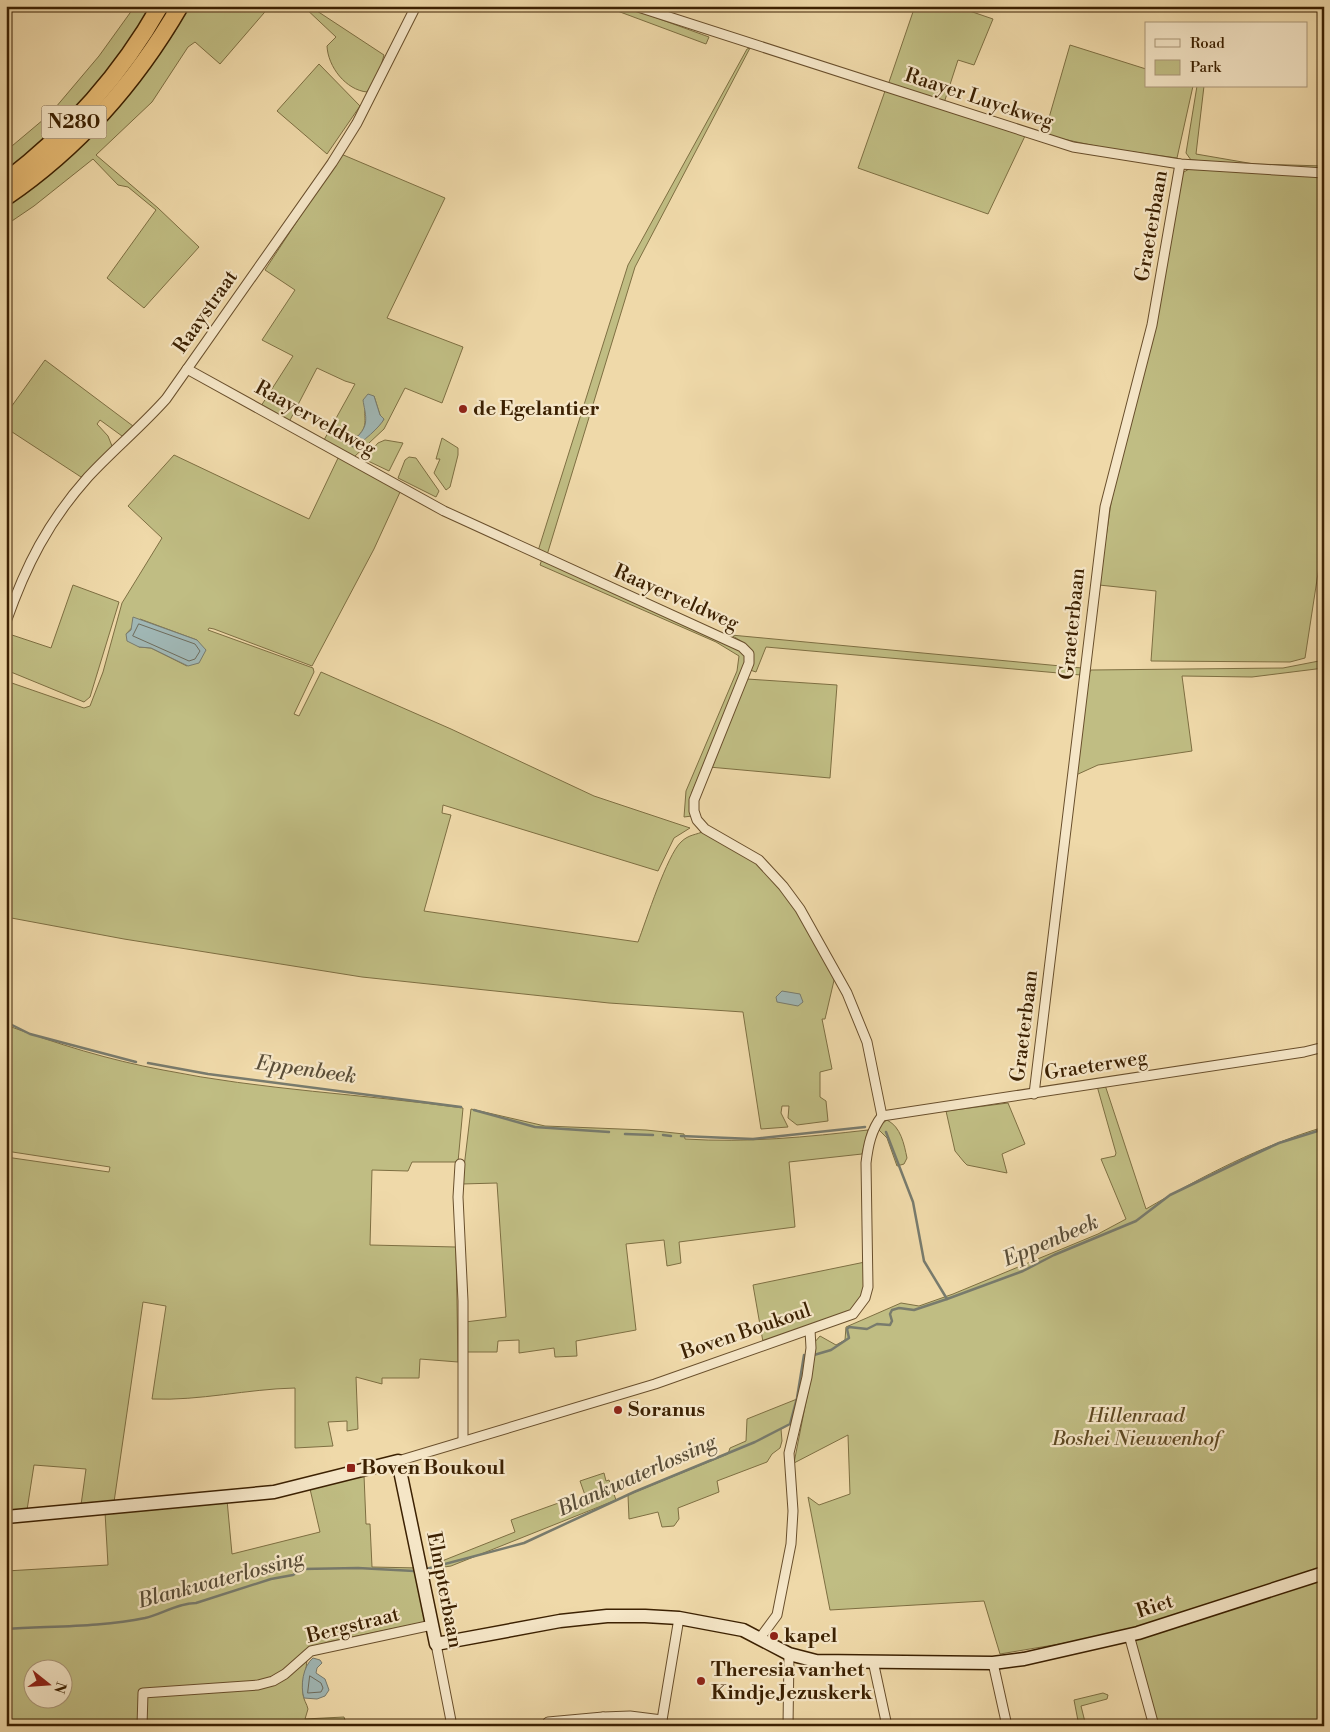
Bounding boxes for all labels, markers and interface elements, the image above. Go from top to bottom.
legend [1145,22,1308,88]
text: Road [1190,34,1225,53]
text: Park [1190,58,1222,77]
street label: Raayer Luyckweg [901,63,1057,135]
road number: N280 [42,105,106,138]
street label: Graeterbaan [1130,168,1174,284]
street label: Raaystraat [168,266,244,358]
street label: Raayerveldweg [250,375,381,463]
place label: de Egelantier [473,397,600,422]
marker: de Egelantier [457,403,469,415]
street label: Raayerveldweg [609,559,743,637]
street label: Graeterbaan [1055,567,1091,681]
street label: Graeterbaan [1006,969,1044,1083]
street label: Graeterweg [1043,1045,1150,1086]
water label: Eppenbeek [253,1050,358,1090]
water label: Eppenbeek [999,1209,1103,1273]
street label: Boven Boukoul [677,1298,815,1366]
place label: Soranus [628,1398,705,1423]
marker: Soranus [612,1404,624,1416]
park label: Hillenraad Boshei Nieuwenhof [1051,1404,1225,1452]
water label: Blankwaterlossing [553,1429,721,1523]
place label: Boven Boukoul [361,1456,505,1481]
marker: Boven Boukoul [345,1462,357,1474]
street label: Elmpterbaan [420,1530,468,1650]
water label: Blankwaterlossing [134,1545,308,1615]
street label: Riet [1133,1589,1177,1625]
street label: Bergstraat [303,1602,402,1650]
place label: kapel [784,1624,838,1649]
marker: kapel [768,1630,780,1642]
place label: Theresia van het Kindje Jezuskerk [711,1658,873,1706]
north arrow [22,1660,72,1710]
marker: Theresia van het Kindje Jezuskerk [695,1675,707,1687]
text: N [49,1680,70,1695]

